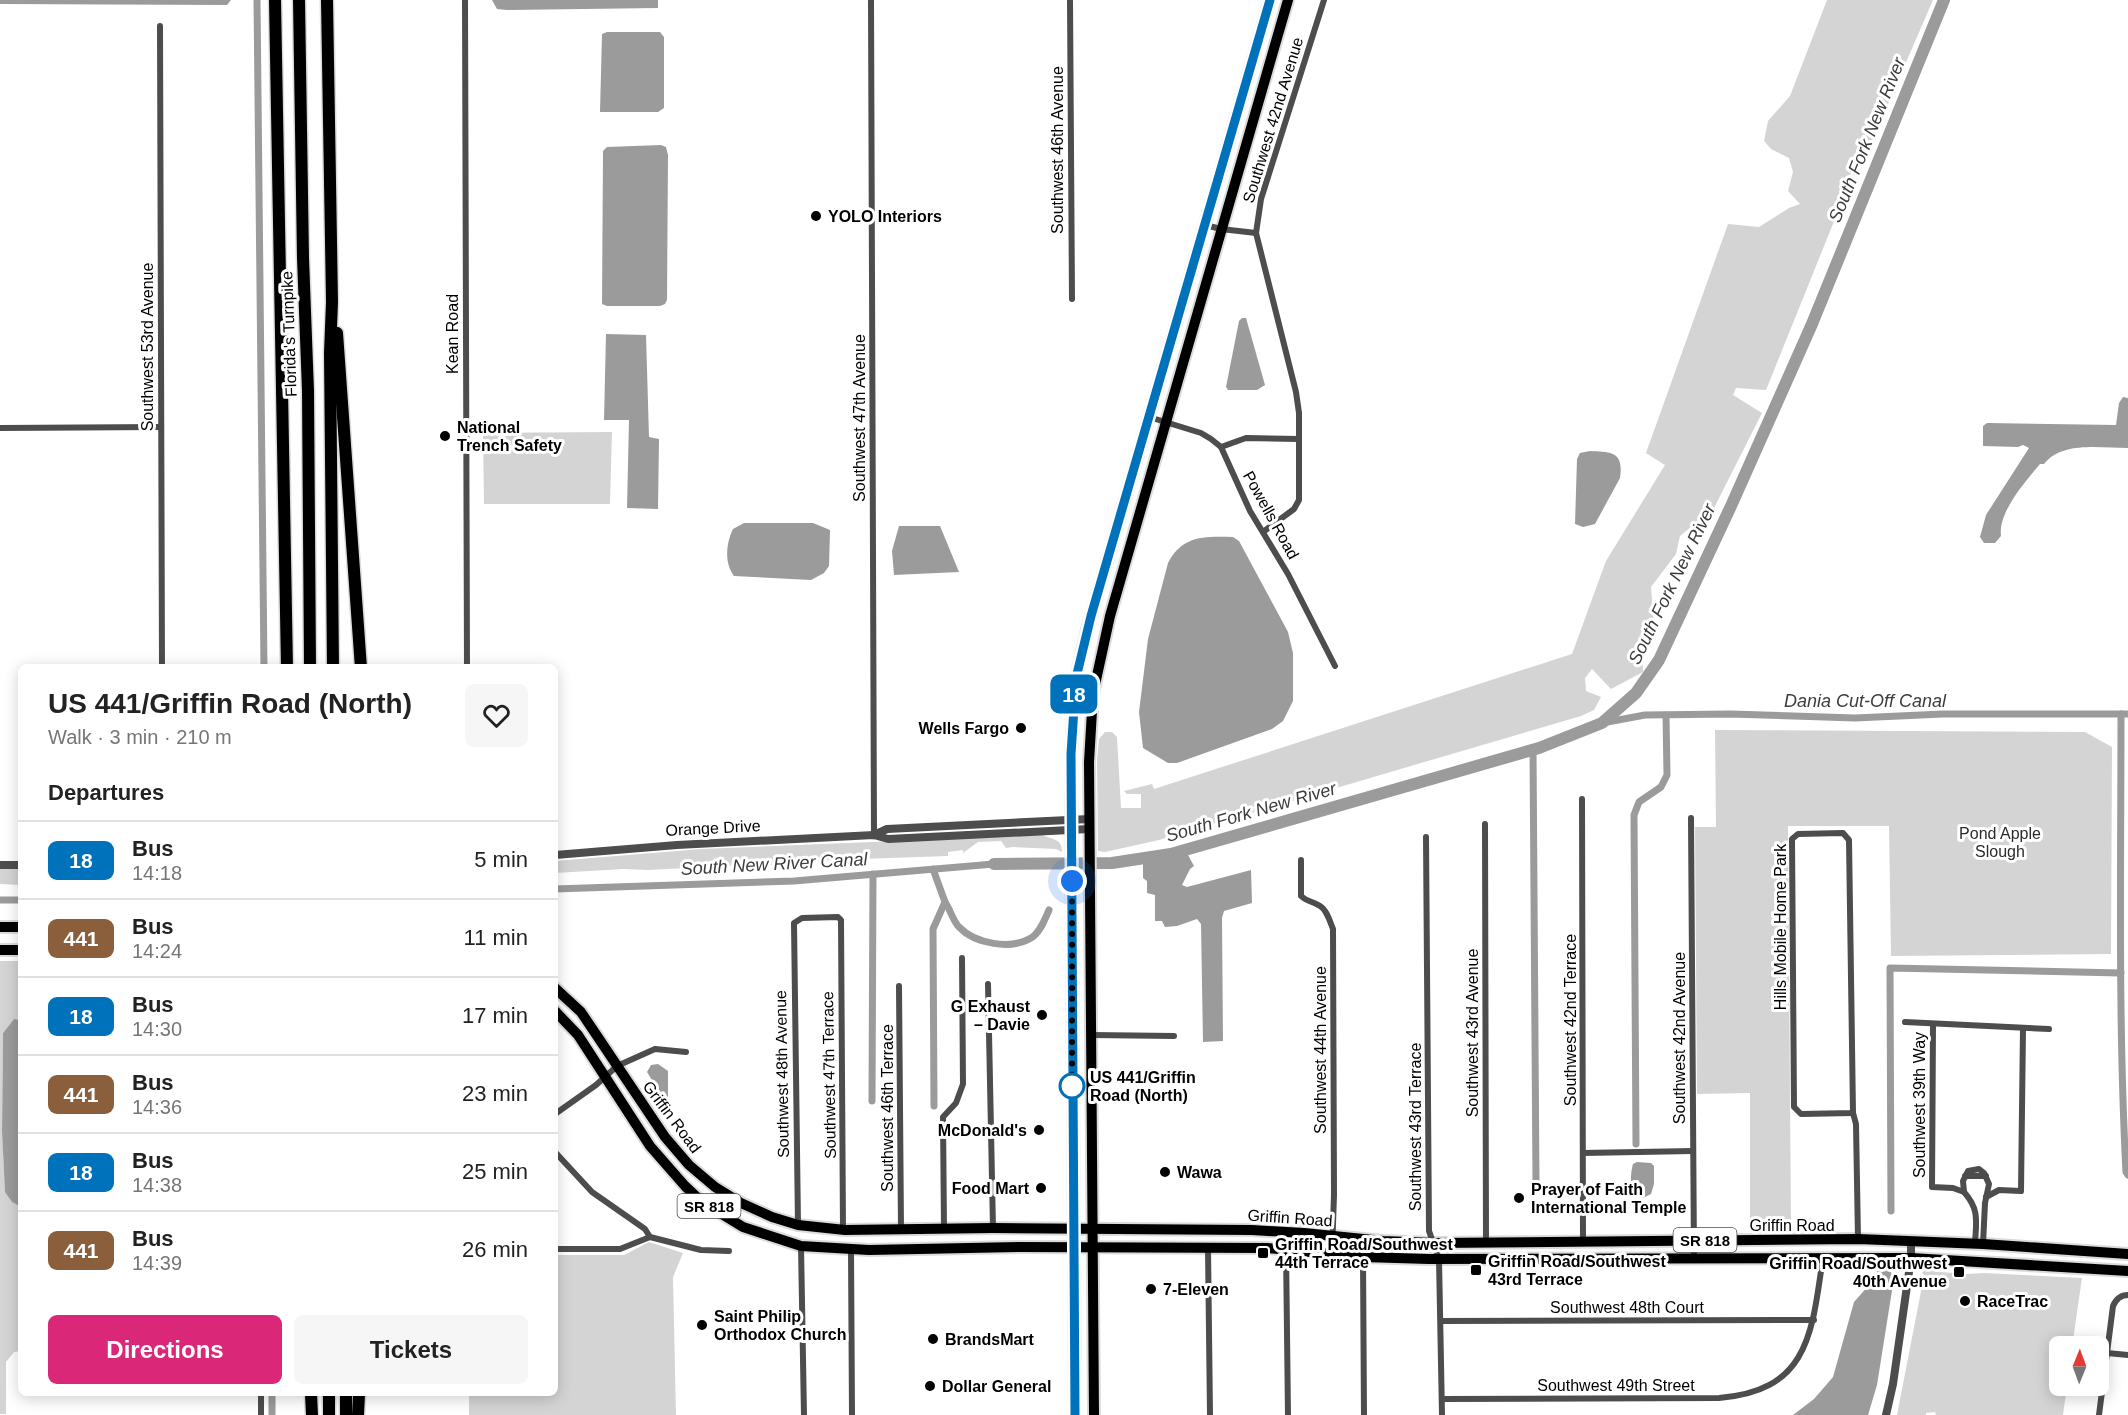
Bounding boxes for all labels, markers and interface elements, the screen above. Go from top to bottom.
street label: Southwest 42nd Avenue [1240,35,1306,205]
water label: South Fork New River [1825,54,1910,225]
street label: Southwest 46th Avenue [1049,66,1066,234]
place label: YOLO Interiors [828,208,942,225]
marker: YOLO Interiors [809,209,823,223]
street label: Southwest 53rd Avenue [139,263,156,431]
street label: Florida's Turnpike [278,271,300,397]
street label: Kean Road [444,294,461,374]
street label: Southwest 47th Avenue [851,334,868,502]
place label: National Trench Safety [457,419,562,454]
marker: National Trench Safety [438,429,452,443]
street label: Powells Road [1240,468,1302,562]
water label: South Fork New River [1624,500,1720,668]
line badge: 18 [1047,674,1101,714]
text: 18 [1062,683,1086,706]
button: heart [465,684,528,747]
text: US 441/Griffin Road (North) [48,688,412,719]
water label: Dania Cut-Off Canal [1784,691,1947,711]
place label: Wells Fargo [919,720,1009,737]
marker: Wells Fargo [1014,721,1028,735]
text: Walk · 3 min · 210 m [48,726,232,748]
water label: South Fork New River [1164,778,1339,846]
text: Departures [48,780,164,805]
street label: Orange Drive [665,817,761,839]
park label: Pond Apple Slough [1959,825,2041,860]
text: Bus [132,836,174,861]
street label: Hills Mobile Home Park [1772,843,1789,1010]
text: 5 min [474,847,528,872]
text: 18 [69,849,93,872]
water label: South New River Canal [680,849,869,879]
text: 14:18 [132,862,182,884]
your location [1057,866,1087,896]
text: Bus [132,914,174,939]
text: 11 min [464,925,528,950]
text: 441 [63,927,99,950]
street label: Southwest 42nd Terrace [1562,934,1579,1106]
text: 14:24 [132,940,182,962]
street label: Southwest 43rd Avenue [1464,949,1481,1117]
street label: Southwest 42nd Avenue [1671,952,1688,1124]
street label: Southwest 44th Avenue [1312,966,1329,1134]
street label: Southwest 48th Avenue [772,990,792,1158]
street label: Southwest 47th Terrace [819,991,839,1159]
text: Bus [132,992,174,1017]
place label: G Exhaust – Davie [951,998,1031,1033]
text: 17 min [462,1003,528,1028]
text: 18 [69,1005,93,1028]
marker: G Exhaust – Davie [1035,1008,1049,1022]
text: 14:30 [132,1018,182,1040]
street label: Southwest 46th Terrace [879,1024,896,1192]
street label: Southwest 39th Way [1911,1032,1928,1178]
street label: Southwest 43rd Terrace [1407,1043,1424,1211]
place label: US 441/Griffin Road (North) [1090,1069,1196,1104]
text: Bus [132,1070,174,1095]
marker: US 441/Griffin Road (North) [1059,1073,1085,1099]
street label: Griffin Road [640,1078,704,1156]
text: 23 min [462,1081,528,1106]
text: 441 [63,1083,99,1106]
text: 14:36 [132,1096,182,1118]
place label: McDonald's [938,1122,1027,1139]
marker: McDonald's [1032,1123,1046,1137]
text: Bus [132,1148,174,1173]
text: 25 min [462,1159,528,1184]
text: 18 [69,1161,93,1184]
place label: Wawa [1177,1164,1222,1181]
marker: Wawa [1158,1165,1172,1179]
text: 14:38 [132,1174,182,1196]
place label: Food Mart [952,1180,1030,1197]
marker: Food Mart [1034,1181,1048,1195]
place label: Prayer of Faith International Temple [1531,1181,1686,1216]
marker: Prayer of Faith International Temple [1512,1191,1526,1205]
road number: SR 818 [678,1194,740,1218]
street label: Griffin Road [1247,1207,1333,1229]
street label: Griffin Road [1749,1217,1835,1234]
text: Bus [132,1226,174,1251]
road number: SR 818 [1674,1228,1736,1252]
place label: Griffin Road/Southwest 44th Terrace [1275,1236,1453,1271]
text: 26 min [462,1237,528,1262]
text: 441 [63,1239,99,1262]
marker: Griffin Road/Southwest 44th Terrace [1256,1246,1270,1260]
text: 14:39 [132,1252,182,1274]
place label: Griffin Road/Southwest 43rd Terrace [1488,1253,1666,1288]
place label: Griffin Road/Southwest 40th Avenue [1769,1255,1948,1290]
marker: Griffin Road/Southwest 43rd Terrace [1469,1263,1483,1277]
marker: Griffin Road/Southwest 40th Avenue [1952,1265,1966,1279]
place label: 7-Eleven [1163,1281,1229,1298]
marker: 7-Eleven [1144,1282,1158,1296]
place label: RaceTrac [1977,1293,2048,1310]
marker: RaceTrac [1958,1294,1972,1308]
street label: Southwest 48th Court [1550,1299,1704,1316]
place label: Saint Philip Orthodox Church [714,1308,846,1343]
button: Directions [48,1315,282,1384]
button: Tickets [294,1315,528,1384]
marker: Saint Philip Orthodox Church [695,1318,709,1332]
place label: BrandsMart [945,1331,1035,1348]
marker: BrandsMart [926,1332,940,1346]
north arrow [2049,1336,2109,1396]
map controls [2049,1336,2109,1396]
street label: Southwest 49th Street [1537,1377,1695,1394]
place label: Dollar General [942,1378,1051,1395]
marker: Dollar General [923,1379,937,1393]

